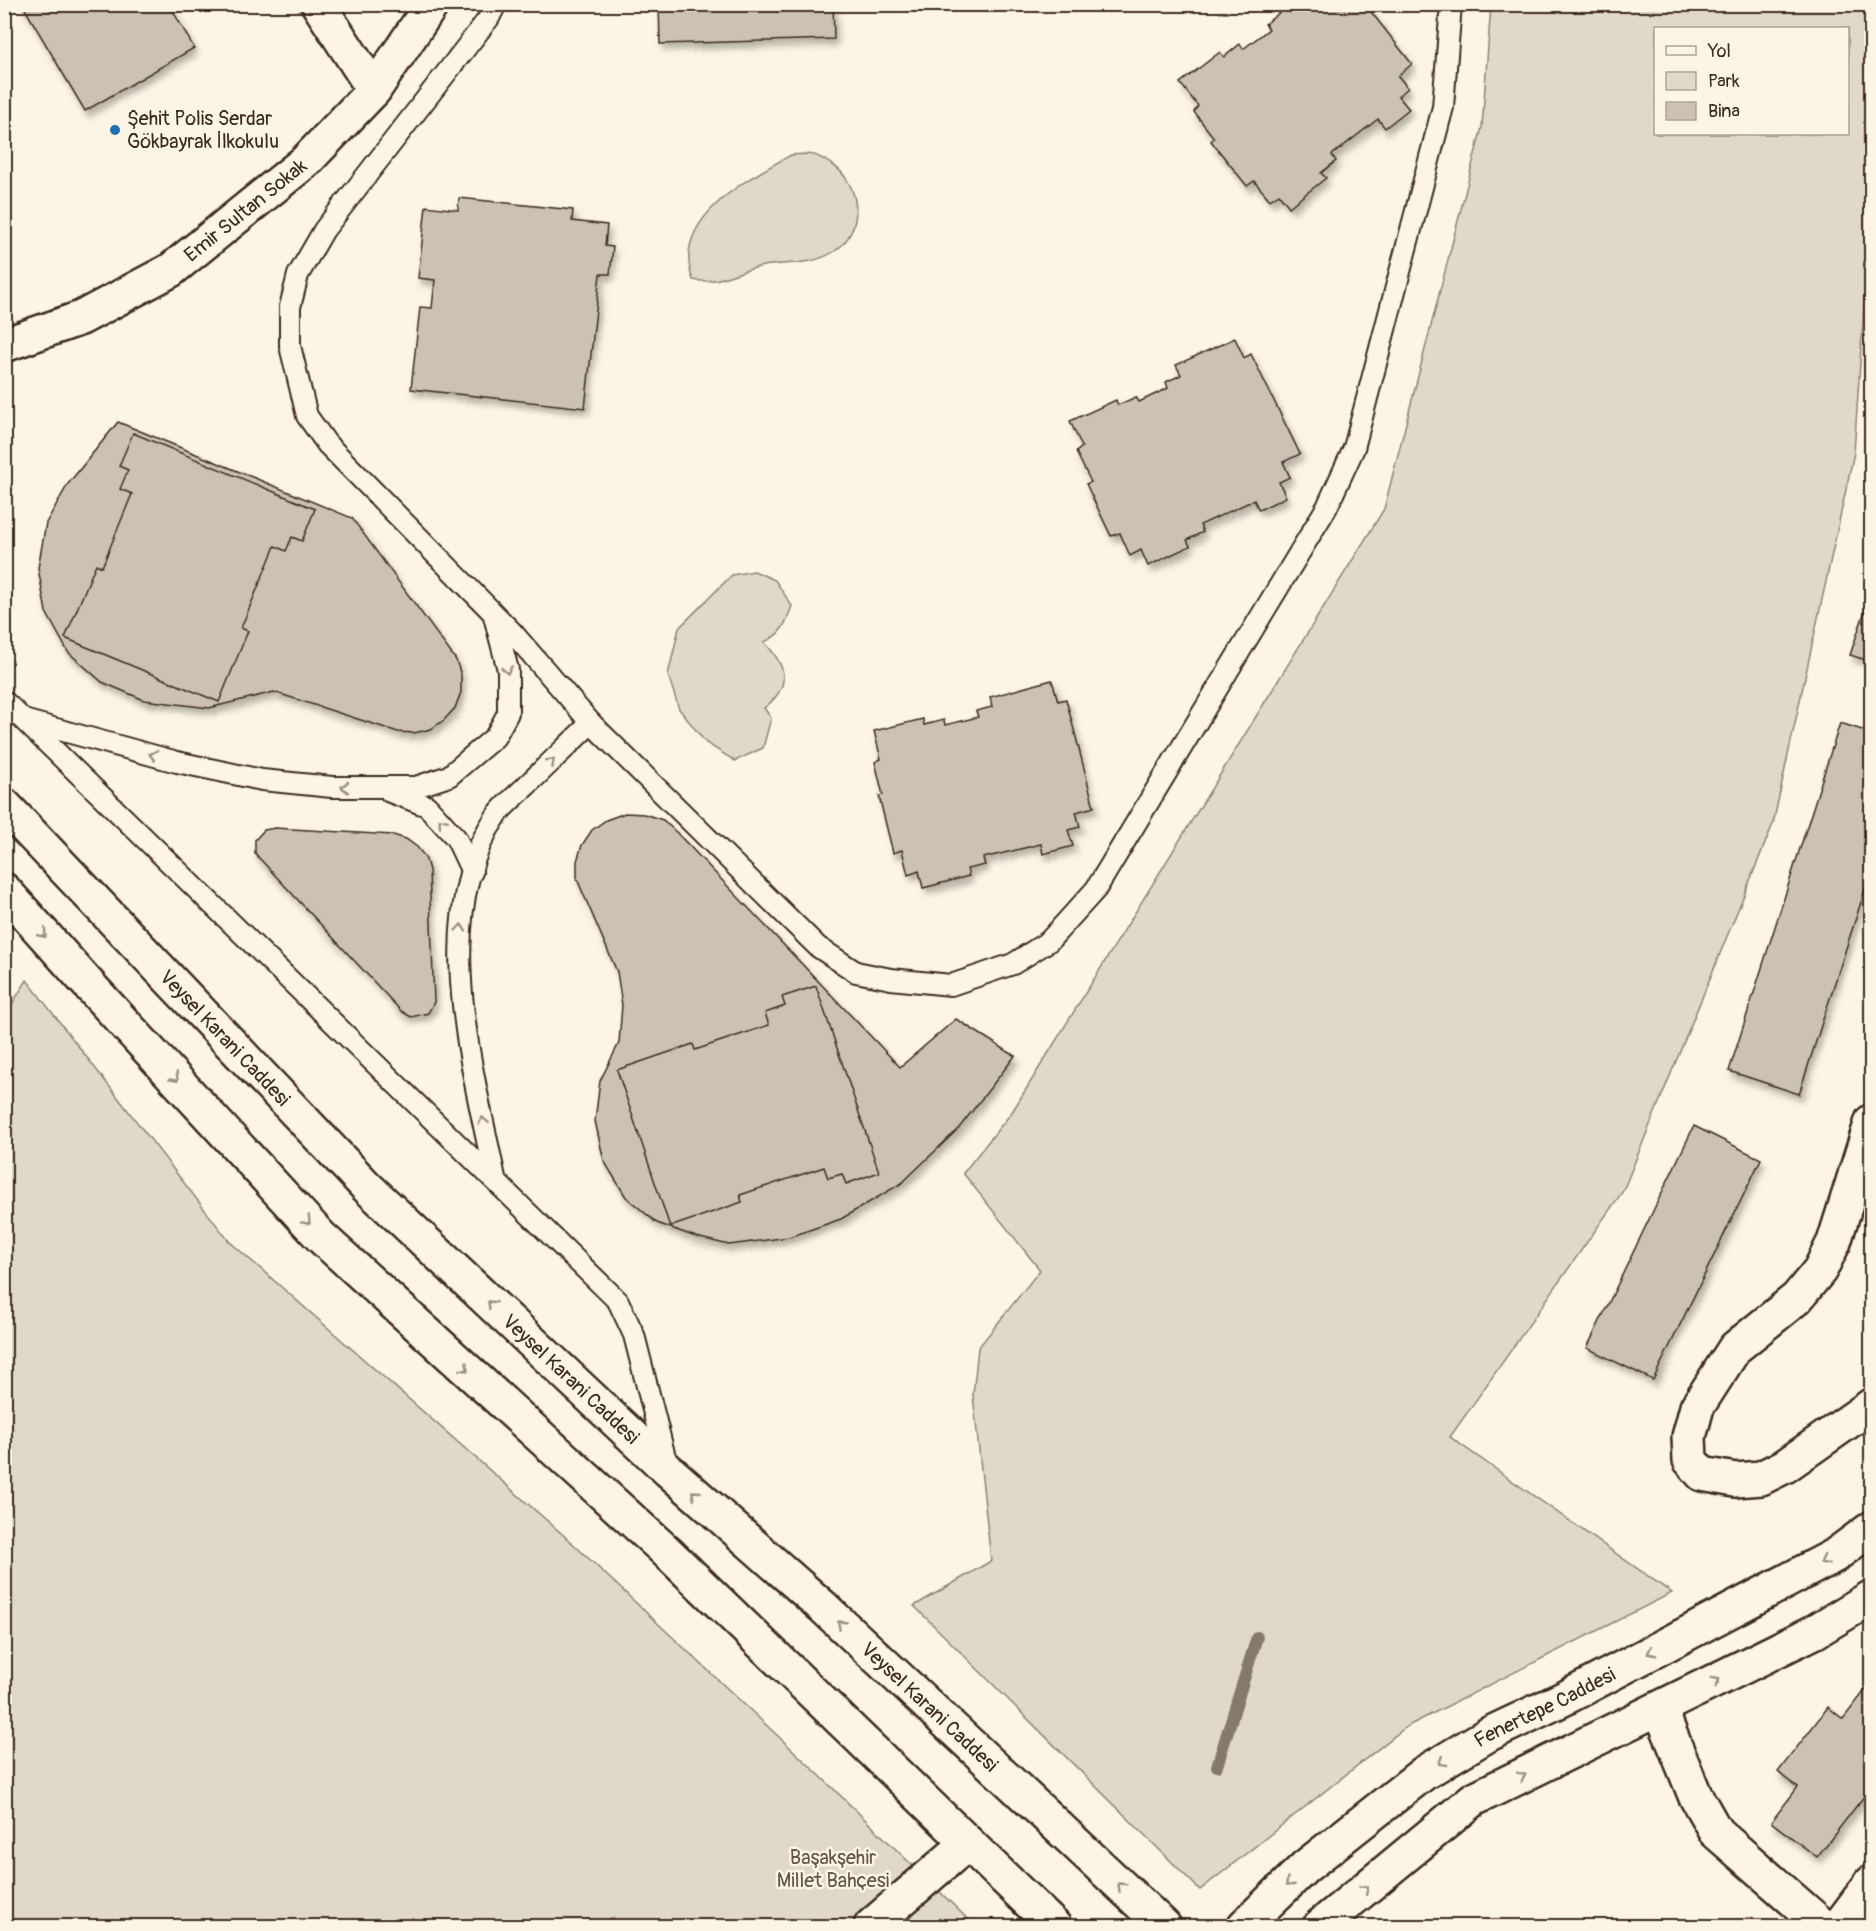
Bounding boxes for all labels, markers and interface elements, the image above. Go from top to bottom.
legend [1654,27,1849,135]
text: Yol [1707,40,1731,63]
text: Park [1708,70,1740,93]
text: Bina [1708,100,1740,123]
place label: Şehit Polis Serdar Gökbayrak İlkokulu [127,106,279,154]
marker: Şehit Polis Serdar Gökbayrak İlkokulu [108,123,122,137]
street label: Emir Sultan Sokak [179,153,312,267]
one-way arrow [500,665,513,675]
one-way arrow [148,750,159,762]
one-way arrow [543,759,554,770]
one-way arrow [340,781,349,793]
one-way arrow [438,818,449,829]
one-way arrow [454,924,467,933]
one-way arrow [36,927,47,938]
street label: Veysel Karani Caddesi [154,965,295,1111]
one-way arrow [167,1071,178,1082]
one-way arrow [477,1116,490,1126]
one-way arrow [300,1214,311,1225]
one-way arrow [488,1300,498,1311]
street label: Veysel Karani Caddesi [497,1309,644,1449]
one-way arrow [459,1361,469,1372]
one-way arrow [691,1490,702,1501]
one-way arrow [1819,1554,1830,1565]
one-way arrow [837,1620,848,1631]
street label: Veysel Karani Caddesi [856,1637,1003,1777]
one-way arrow [1647,1645,1658,1657]
street label: Fenertepe Caddesi [1469,1662,1620,1753]
one-way arrow [1710,1677,1721,1689]
one-way arrow [1438,1755,1448,1767]
one-way arrow [1516,1771,1527,1783]
park label: Başakşehir Millet Bahçesi [777,1845,889,1893]
one-way arrow [1285,1876,1295,1887]
one-way arrow [1117,1883,1128,1894]
one-way arrow [1358,1885,1369,1896]

